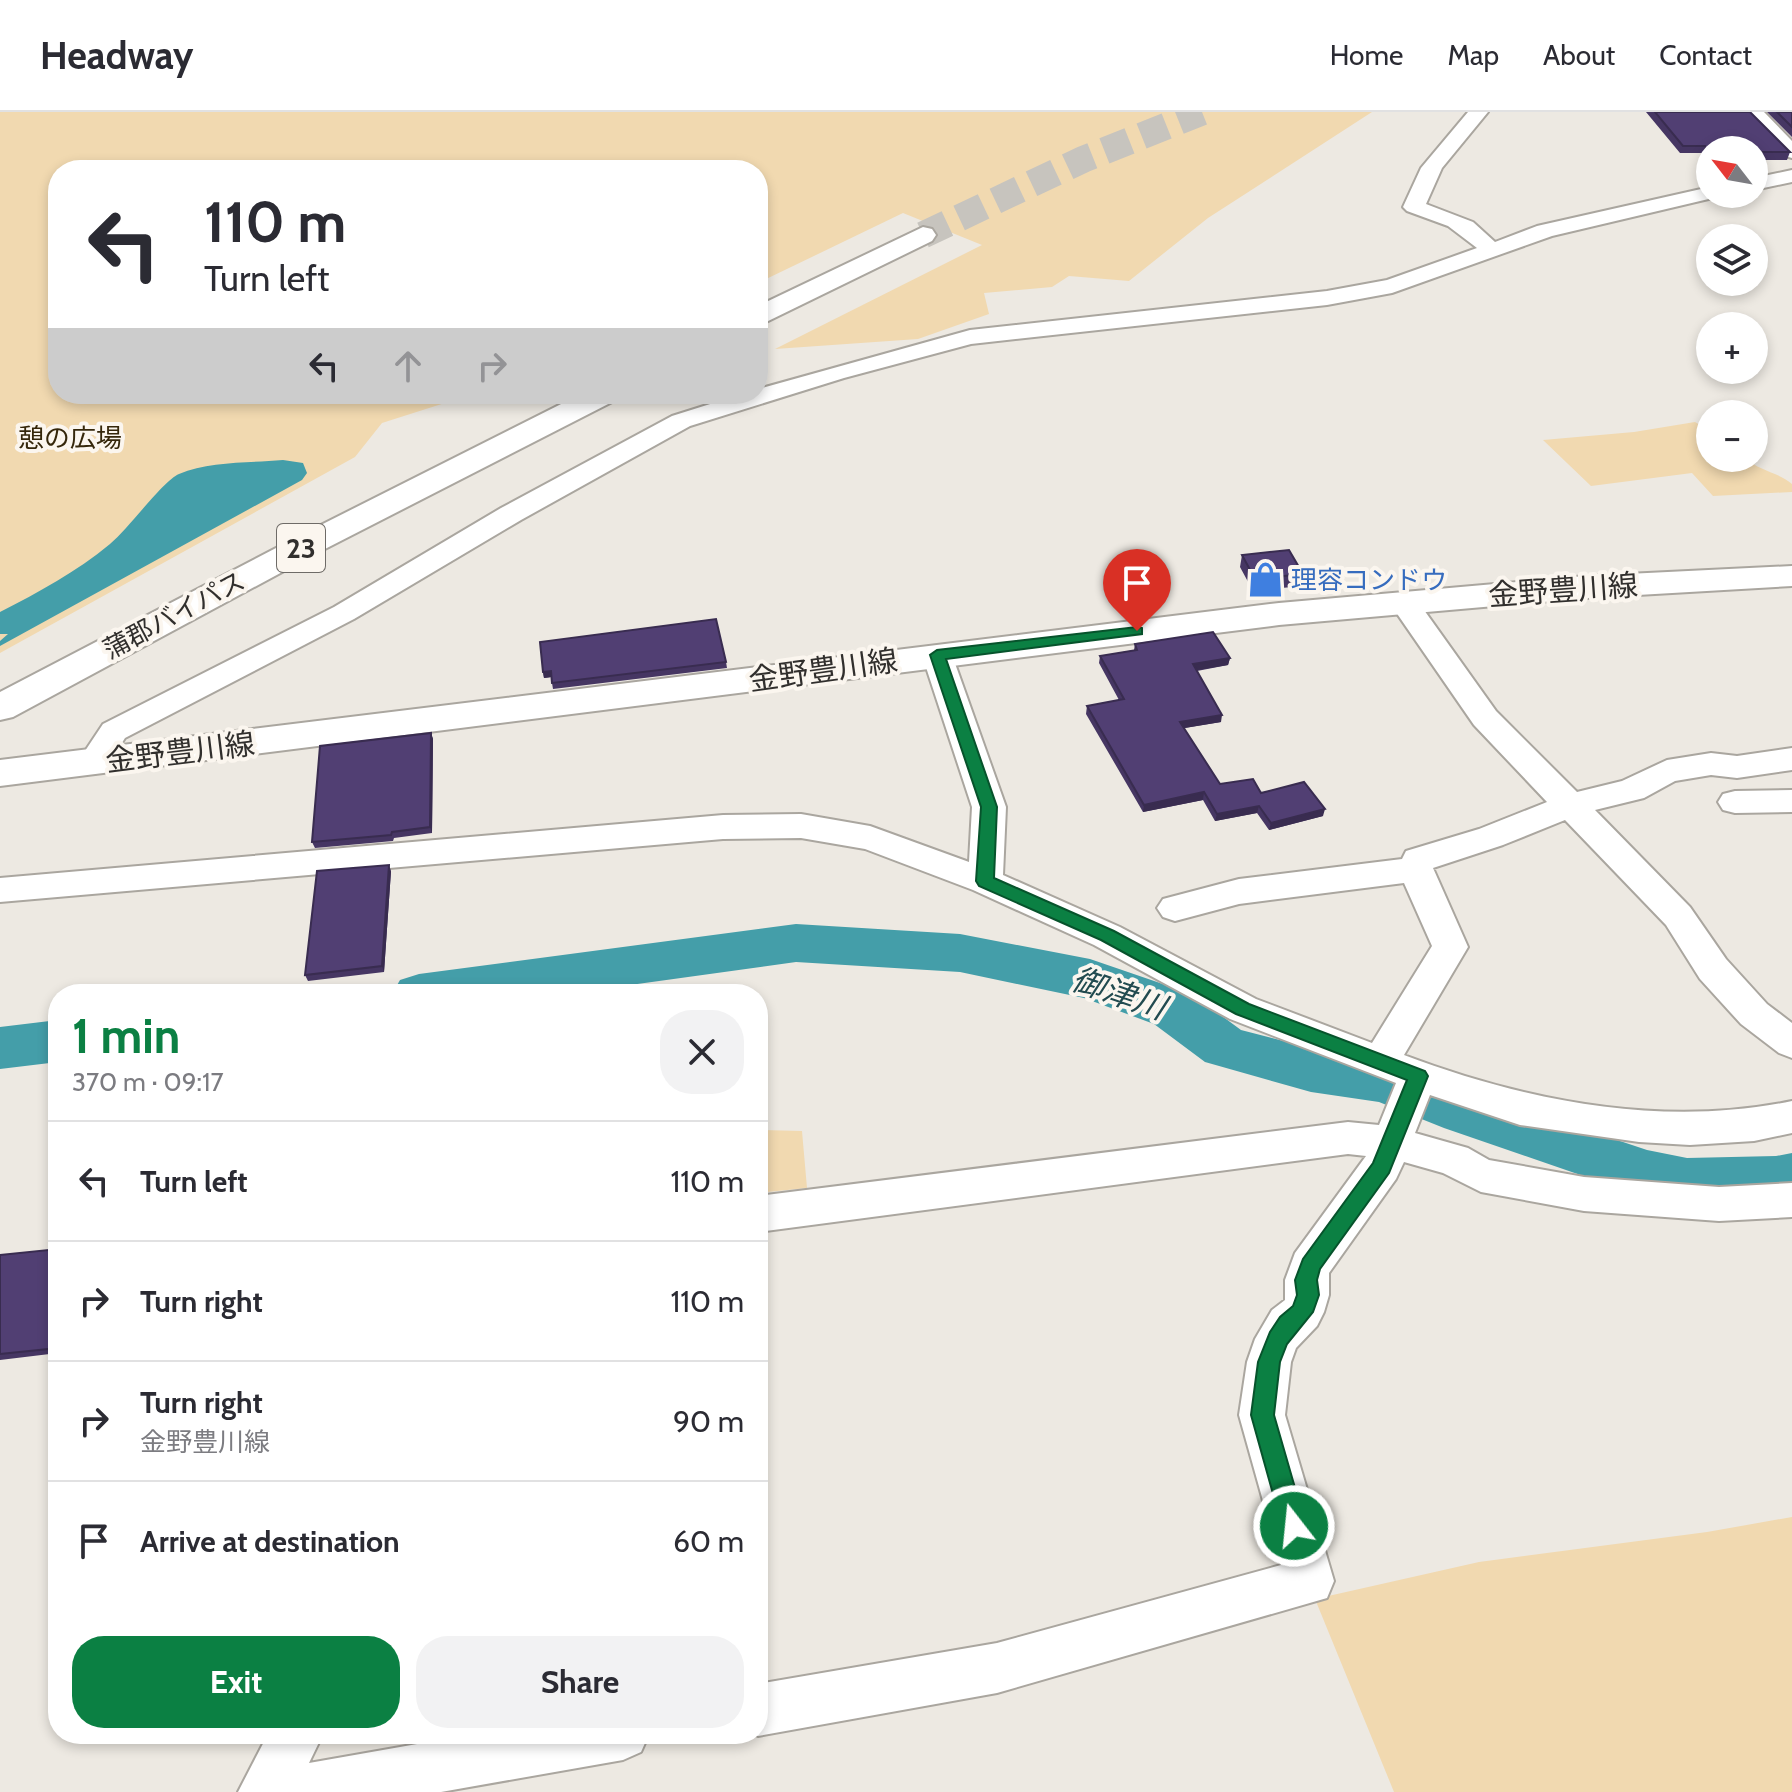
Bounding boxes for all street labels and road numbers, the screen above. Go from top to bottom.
road number: 23 [277,524,325,572]
street label: 蒲郡バイパス [98,564,250,666]
street label: 金野豊川線 [1487,566,1639,614]
street label: 金野豊川線 [746,641,900,699]
street label: 金野豊川線 [103,724,257,780]

